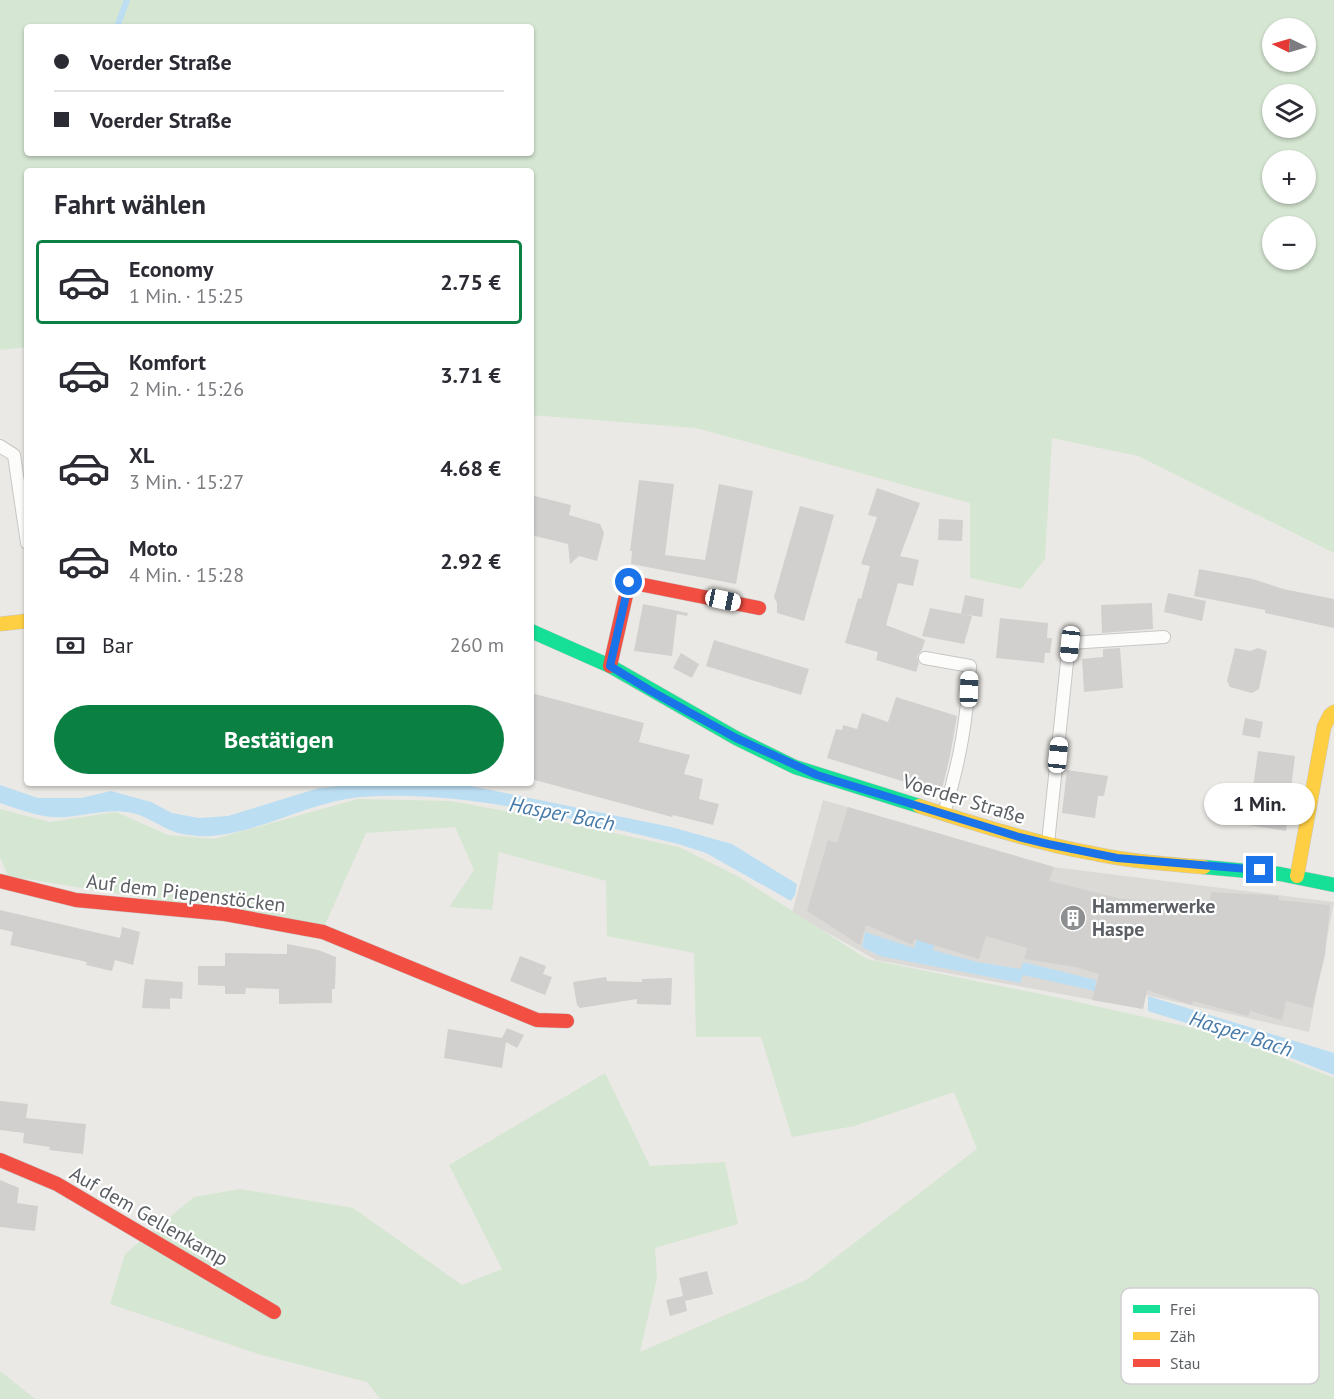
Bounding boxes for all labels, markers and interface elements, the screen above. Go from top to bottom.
north arrow [1262,18,1316,72]
map controls [1262,18,1316,270]
text: Voerder Straße [90,48,232,76]
button: layers [1262,84,1316,138]
text: Voerder Straße [90,106,232,134]
button: + [1262,150,1316,204]
text: Fahrt wählen [54,187,206,221]
button: − [1262,216,1316,270]
icon: car [57,255,111,309]
text: Economy [129,255,213,283]
text: 2.75 € [440,268,501,296]
text: 1 Min. · 15:25 [129,283,244,309]
icon: car [57,348,111,402]
text: Komfort [129,348,206,376]
text: 3.71 € [440,361,501,389]
text: 2 Min. · 15:26 [129,376,244,402]
icon: car [57,441,111,495]
text: XL [129,441,154,469]
text: 4.68 € [440,454,501,482]
text: 3 Min. · 15:27 [129,469,244,495]
icon: car [57,534,111,588]
text: Moto [129,534,178,562]
text: 2.92 € [440,547,501,575]
text: 4 Min. · 15:28 [129,562,244,588]
route start [615,568,642,595]
car [704,587,742,613]
car [1059,625,1081,663]
icon: cash [54,629,87,662]
text: Bar [102,631,133,659]
text: 260 m [450,632,504,658]
car [959,671,979,707]
button: Bestätigen [54,705,504,774]
car [1047,736,1069,774]
street label: Voerder Straße [898,768,1029,830]
callout: 1 Min. [1204,783,1316,825]
water label: Hasper Bach [507,790,617,837]
text: 1 Min. [1233,791,1286,817]
route end [1246,856,1273,883]
street label: Auf dem Piepenstöcken [85,868,287,918]
place label: Hammerwerke Haspe [1092,893,1215,942]
building icon: Hammerwerke Haspe [1058,903,1088,933]
water label: Hasper Bach [1186,1004,1296,1063]
street label: Auf dem Gellenkamp [65,1160,233,1272]
legend [1121,1288,1319,1384]
text: Frei [1170,1299,1196,1319]
text: Zäh [1170,1326,1195,1346]
text: Stau [1170,1353,1200,1373]

